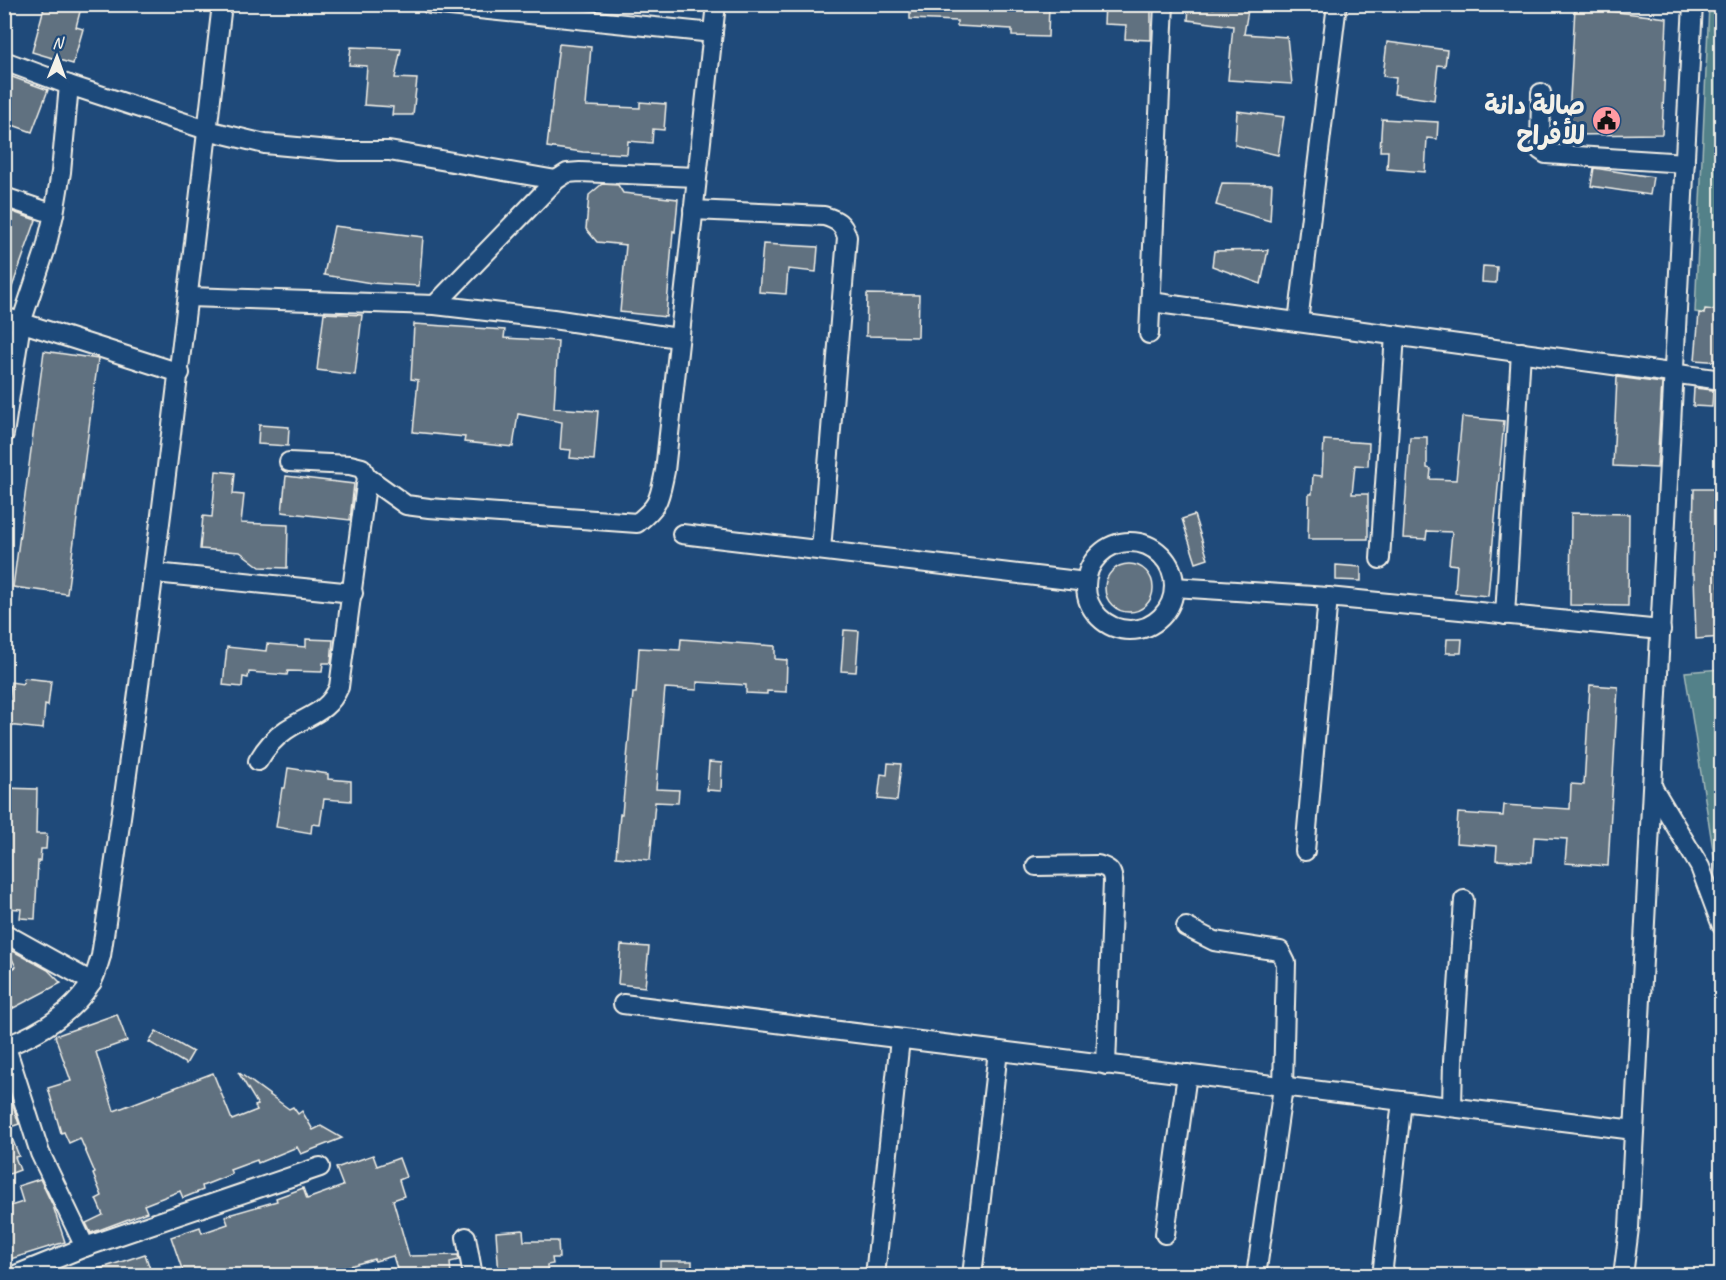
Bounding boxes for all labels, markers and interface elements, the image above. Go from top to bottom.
north arrow [27,27,87,87]
text: N [52,33,65,53]
place label: صالة دانة للأفراح [1484,89,1585,152]
public building icon: صالة دانة للأفراح [1590,104,1622,136]

